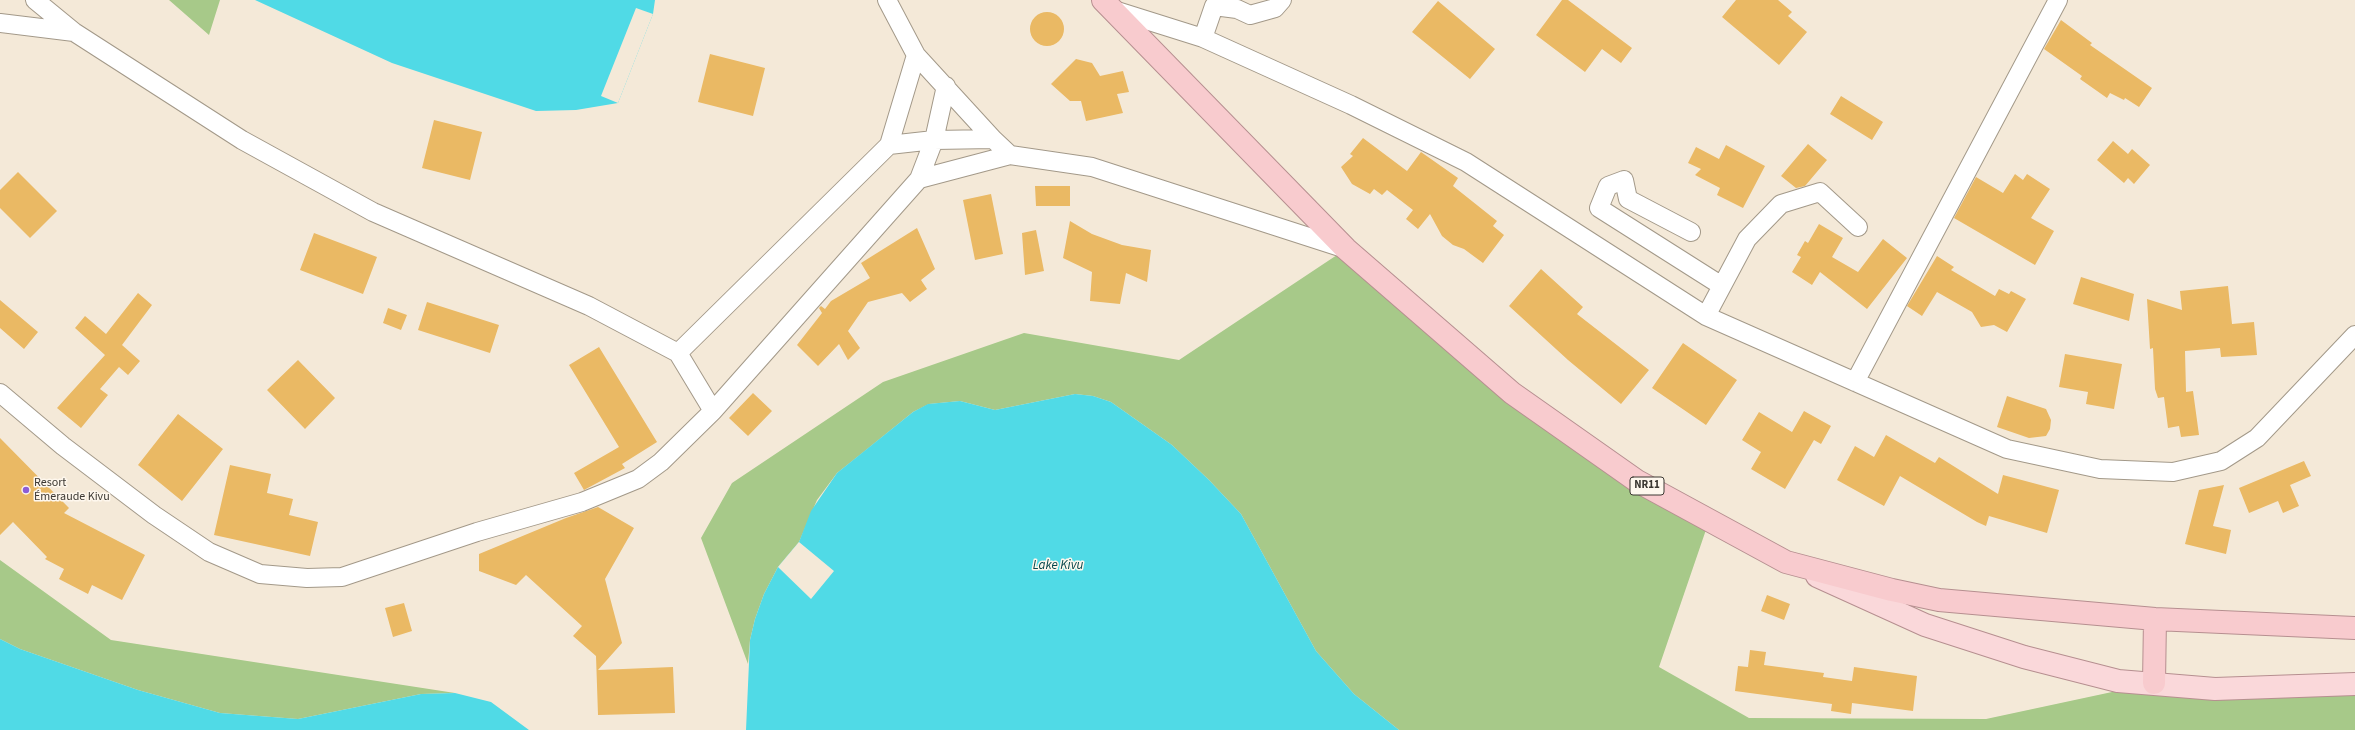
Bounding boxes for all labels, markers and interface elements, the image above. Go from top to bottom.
place label: Resort Émeraude Kivu [34,476,110,504]
road number: NR11 [1630,477,1664,495]
marker: Resort Émeraude Kivu [21,485,31,495]
water label: Lake Kivu [1033,558,1083,574]

